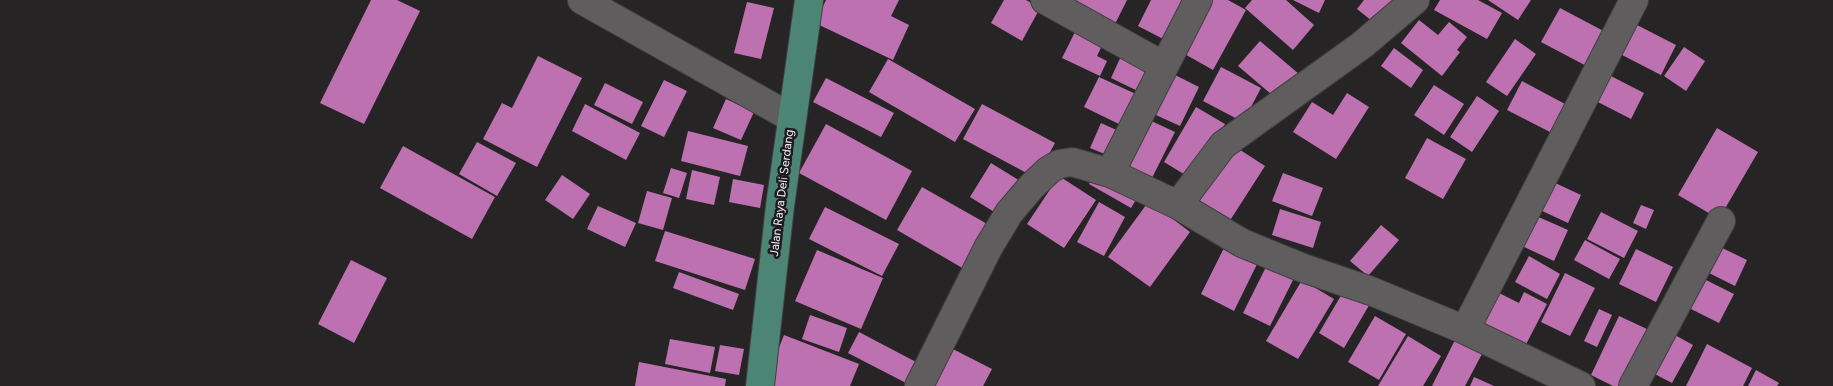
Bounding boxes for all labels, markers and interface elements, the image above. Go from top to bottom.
street label: Jalan Raya Deli Serdang [767,129,797,257]

